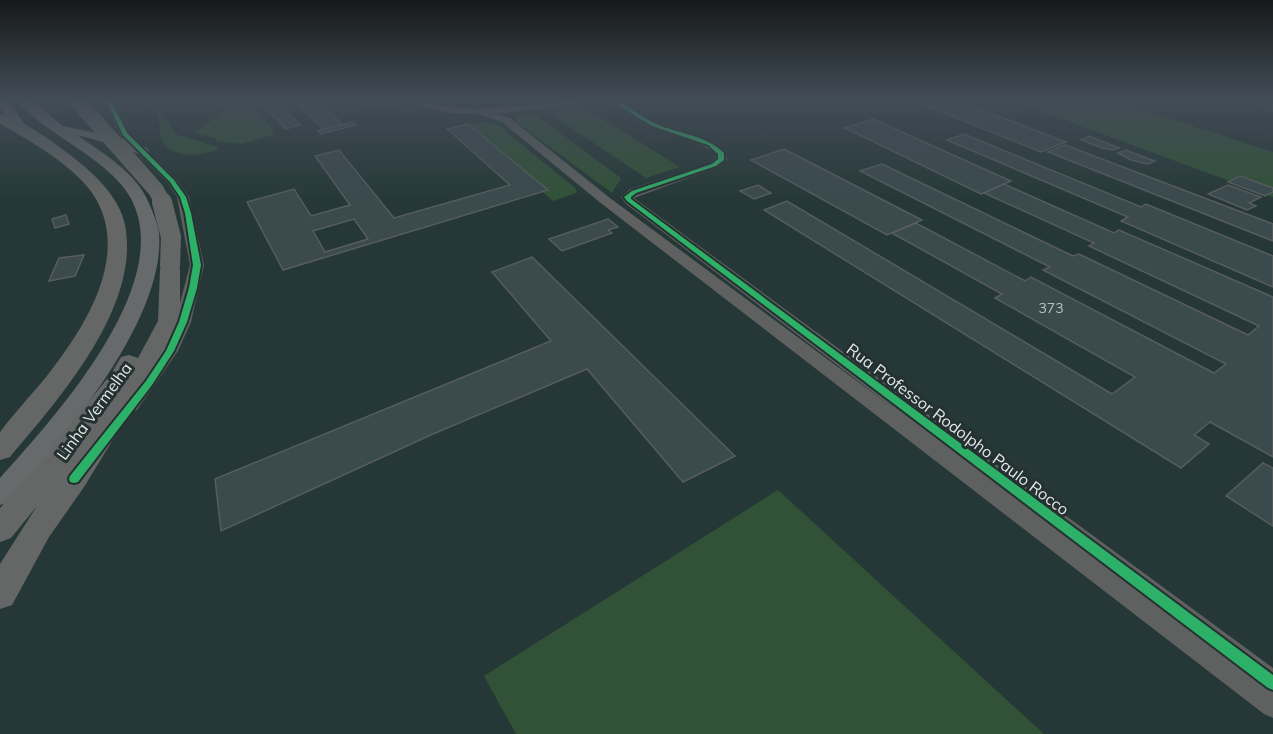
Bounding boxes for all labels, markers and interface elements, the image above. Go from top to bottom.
house number: 373 [1038,299,1064,317]
street label: Rua Professor Rodolpho Paulo Rocco [843,339,1073,519]
street label: Linha Vermelha [52,358,136,464]

